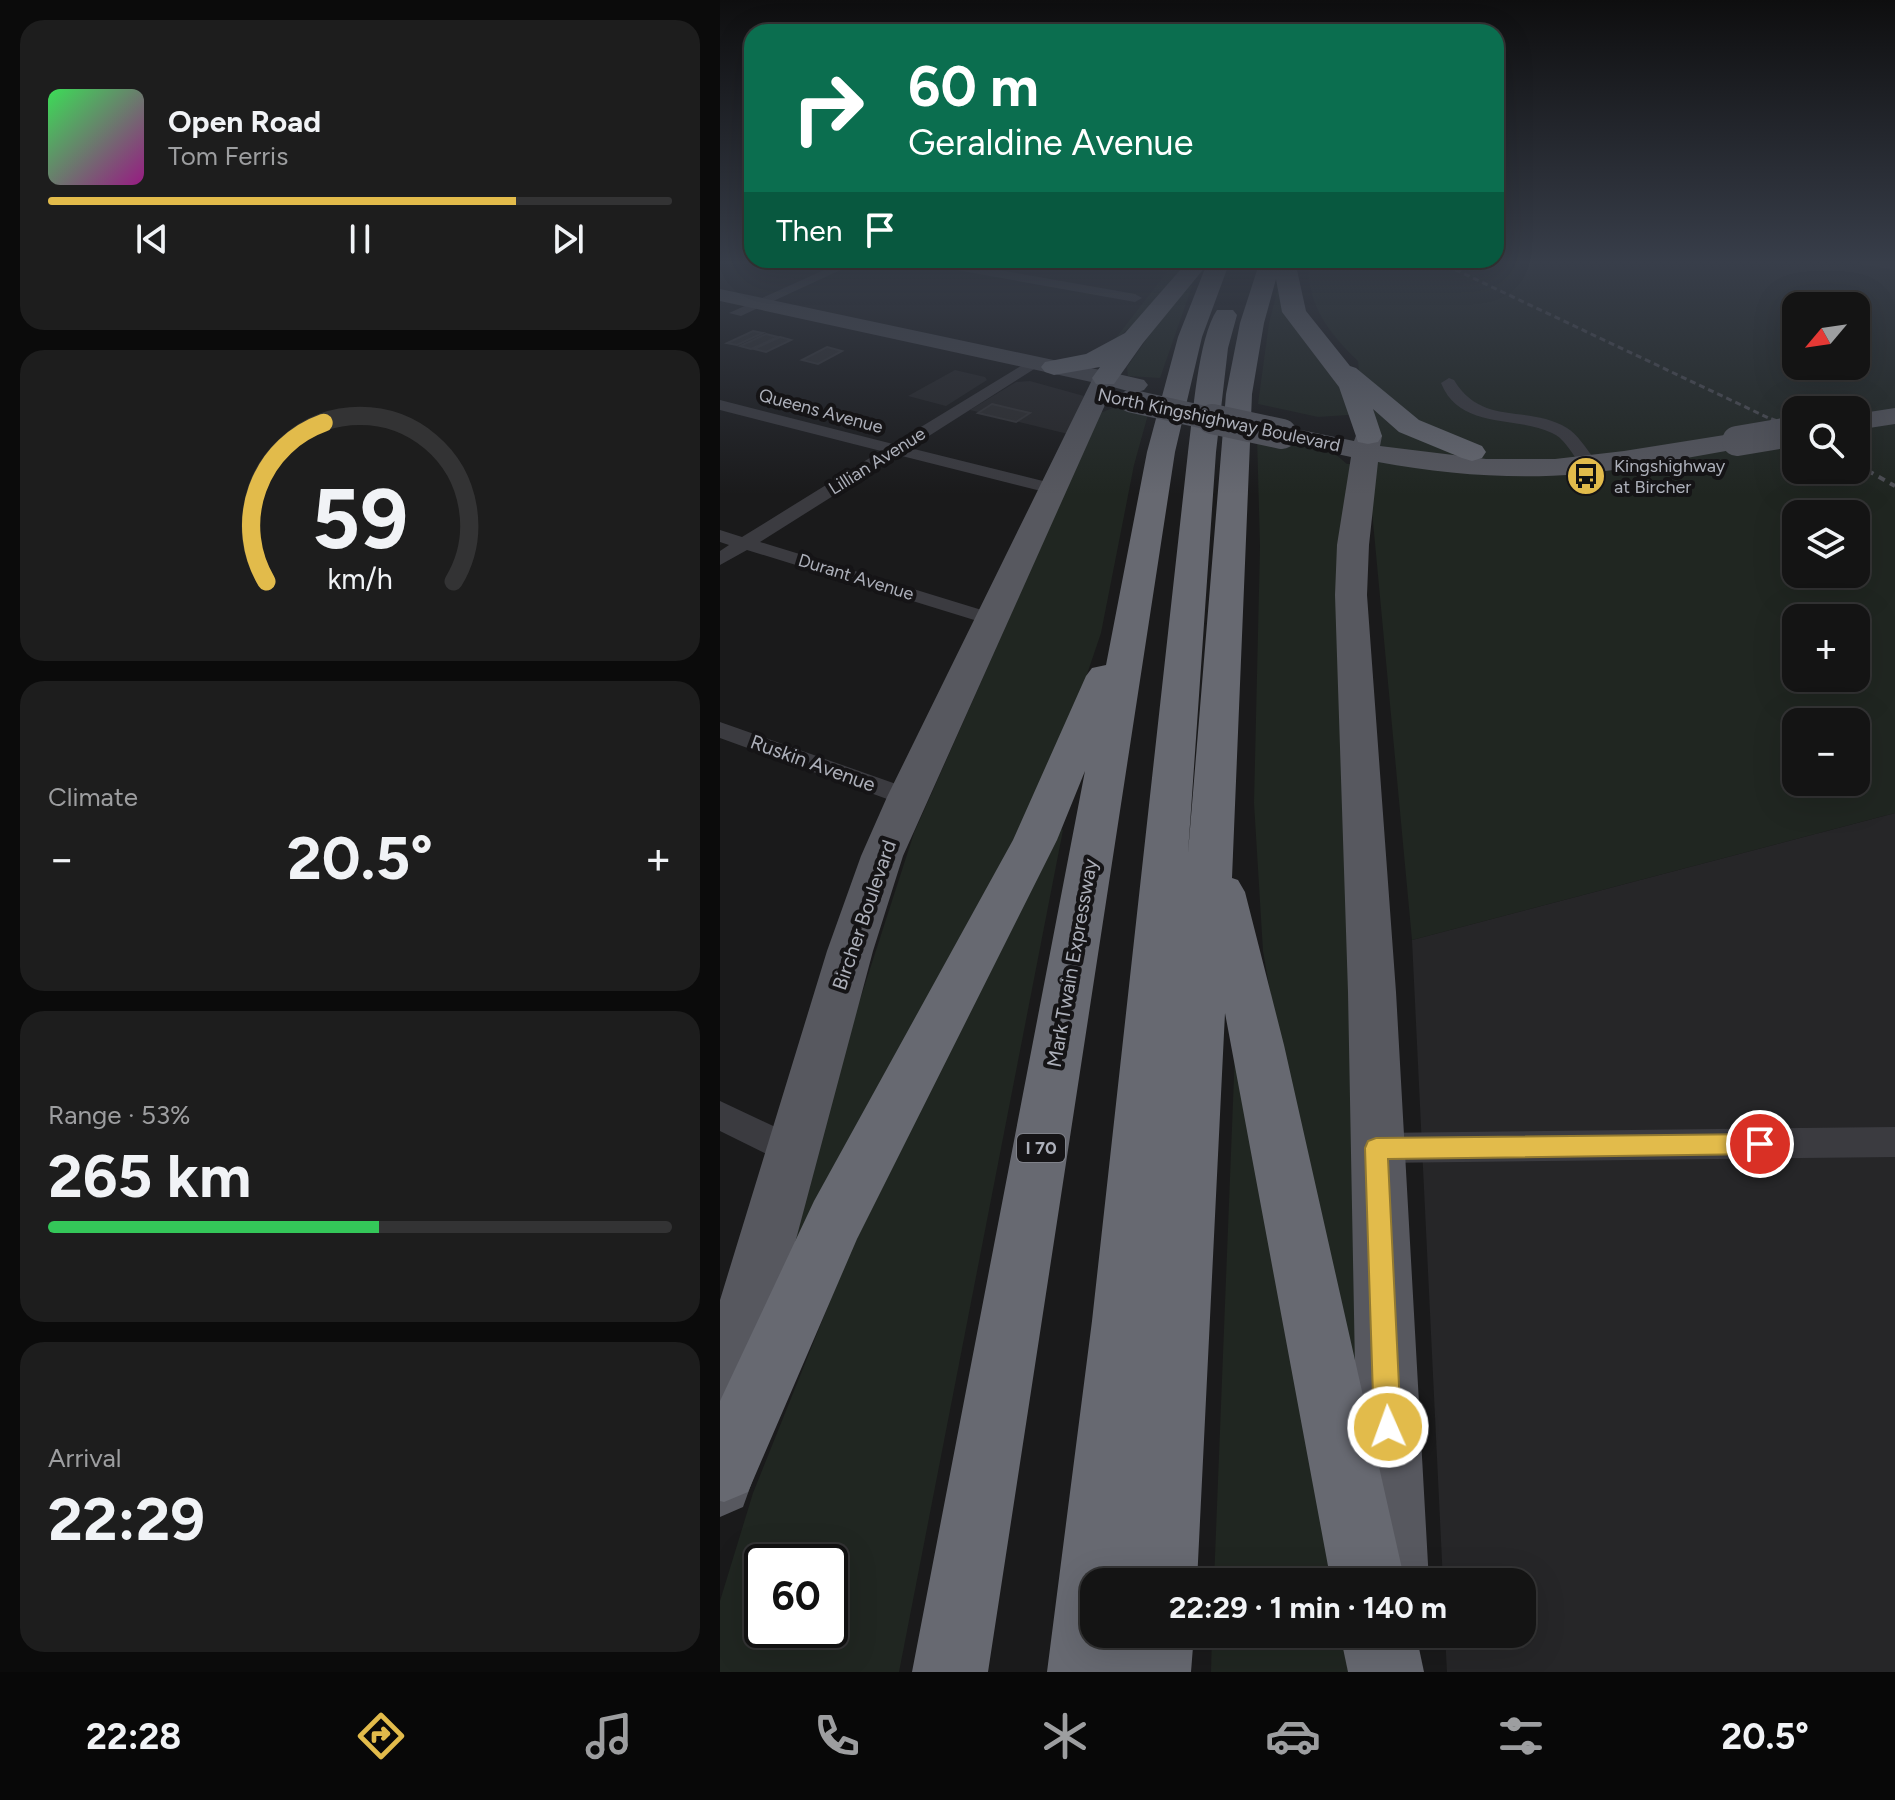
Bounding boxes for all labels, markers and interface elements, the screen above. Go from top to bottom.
text: 60 m [908,53,1039,120]
icon: right [776,56,880,160]
text: Open Road [168,103,321,140]
text: Geraldine Avenue [908,121,1193,164]
text: Tom Ferris [168,140,288,172]
icon: arrive [858,208,902,252]
text: Then [776,212,842,249]
icon: previous [130,217,174,261]
icon: pause [338,217,382,261]
icon: next [546,217,590,261]
north arrow [1782,292,1870,380]
map controls [1782,292,1870,796]
street label: Queens Avenue [757,384,886,438]
street label: North Kingshighway Boulevard [1096,384,1342,456]
button: search [1782,396,1870,484]
street label: Lillian Avenue [824,422,930,500]
bus stop icon: Kingshighway at Bircher [1565,455,1607,497]
place label: Kingshighway at Bircher [1614,455,1726,498]
text: 59 [312,468,408,568]
button: layers [1782,500,1870,588]
street label: Durant Avenue [795,549,917,605]
text: km/h [327,562,393,596]
button: + [1782,604,1870,692]
button: − [1782,708,1870,796]
street label: Ruskin Avenue [747,729,879,797]
text: Climate [48,781,138,813]
text: 20.5° [287,822,433,894]
text: − [48,832,75,885]
text: + [645,832,672,885]
street label: Bircher Boulevard [827,837,901,993]
street label: Mark Twain Expressway [1042,856,1102,1069]
text: Range · 53% [48,1099,190,1131]
pin [1726,1110,1794,1178]
icon: arrive [1738,1122,1782,1166]
road number: I 70 [1017,1134,1065,1162]
text: 265 km [48,1140,251,1212]
position arrow [1346,1385,1430,1469]
text: Arrival [48,1442,121,1474]
text: 22:29 [48,1483,205,1555]
speed limit sign: 60 [744,1544,848,1648]
text: 22:29 · 1 min · 140 m [1169,1589,1447,1626]
icon: directions [353,1708,409,1764]
icon: music [581,1708,637,1764]
icon: phone [809,1708,865,1764]
icon: climate [1037,1708,1093,1764]
icon: car [1265,1708,1321,1764]
icon: filters [1493,1708,1549,1764]
text: 22:28 [86,1715,181,1758]
text: 20.5° [1721,1715,1809,1758]

